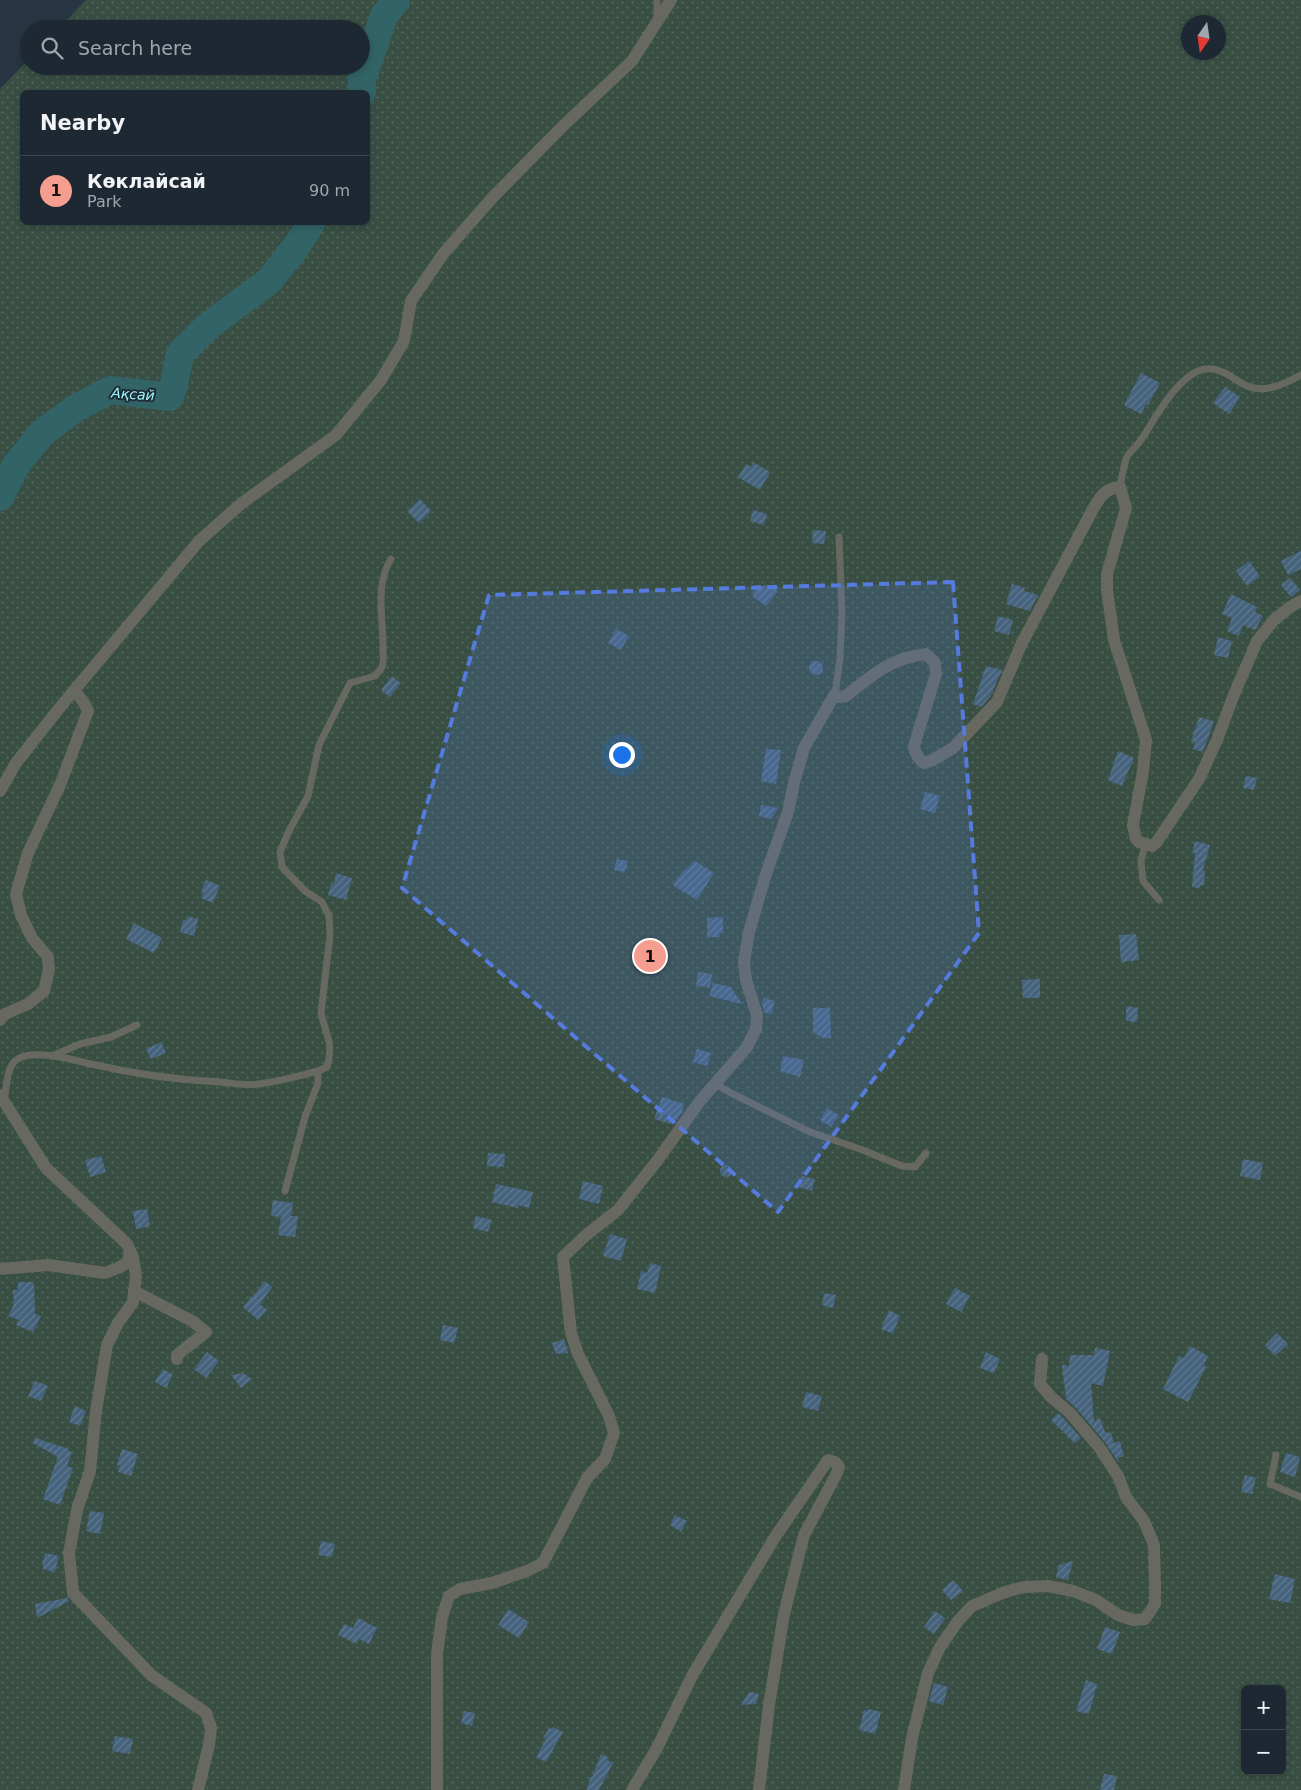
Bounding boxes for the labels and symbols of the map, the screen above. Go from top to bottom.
north arrow [1181,15,1226,60]
water label: Ақсай [110,384,155,403]
your location [609,742,635,768]
pin: 1 [634,937,666,975]

